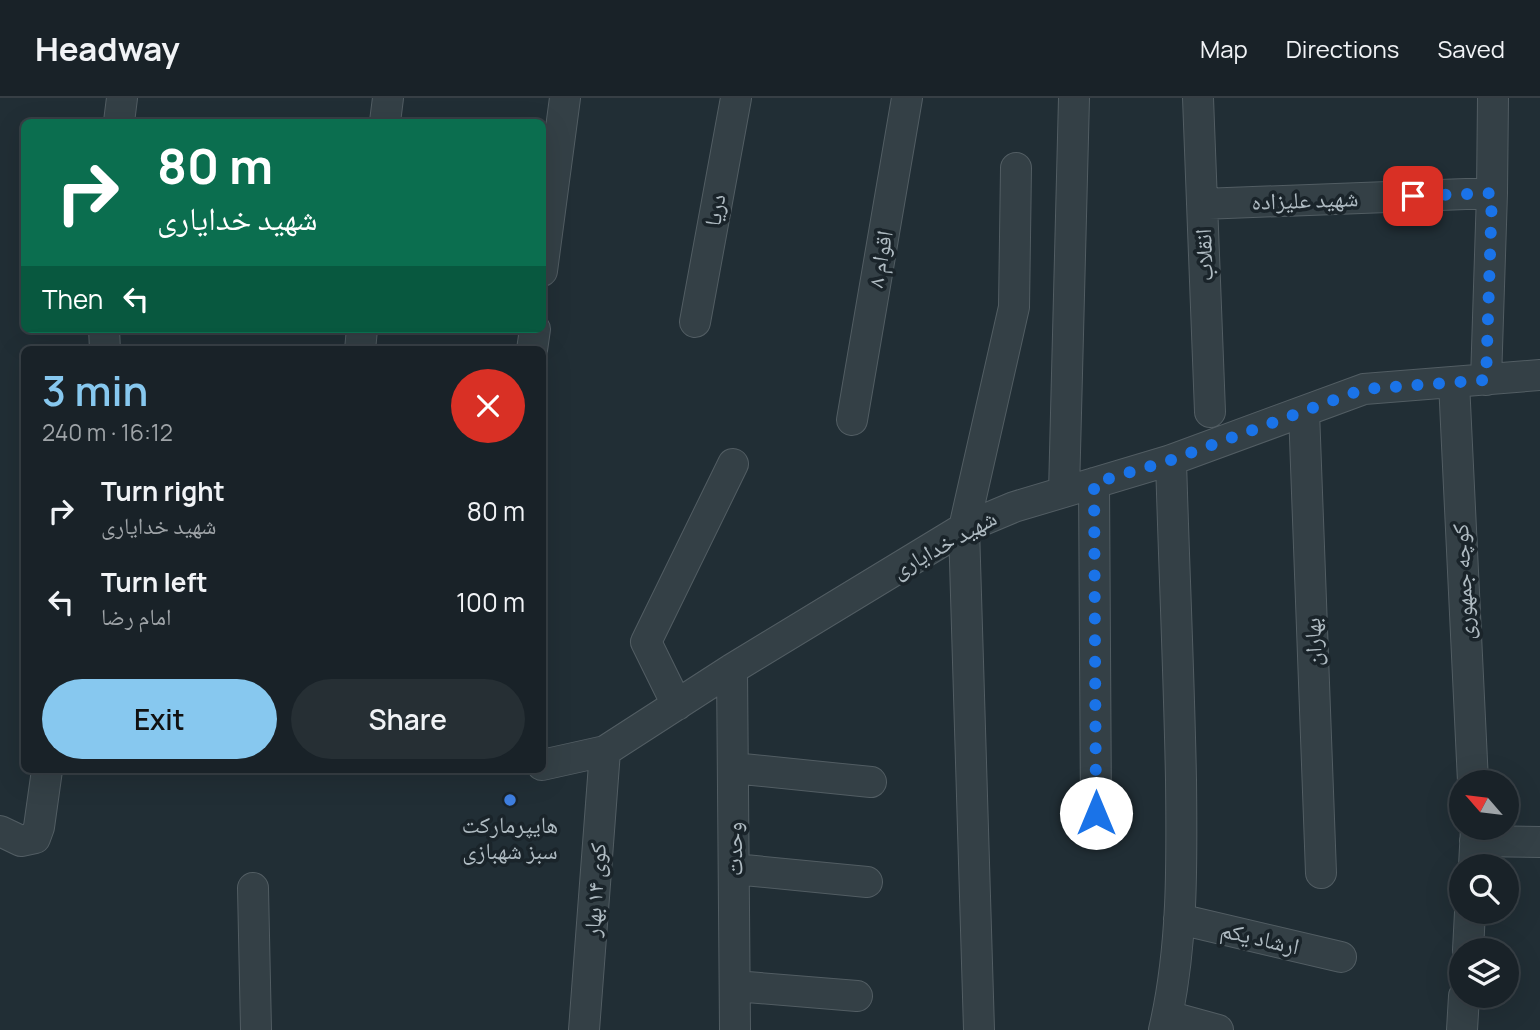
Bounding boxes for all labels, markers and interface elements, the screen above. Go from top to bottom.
text: Headway [35,26,180,71]
text: Map [1200,32,1248,65]
text: Directions [1286,32,1399,65]
text: Saved [1437,32,1505,65]
text: 80 m [157,132,273,199]
icon: right [42,147,133,238]
pin [1383,166,1443,226]
icon: arrive [1394,177,1432,215]
street label: شهید علیزاده [1251,181,1359,217]
street label: دریا [695,191,733,228]
text: شهید خدایاری [157,196,318,240]
street label: اقوام ۸ [858,228,901,290]
street label: انقلاب [1186,228,1220,282]
icon: left [117,280,155,318]
text: Then [42,281,103,317]
text: 3 min [42,361,148,419]
button: close [451,369,525,443]
text: 240 m · 16:12 [42,416,173,448]
text: Turn right [101,473,225,509]
icon: right [42,492,80,530]
text: 80 m [467,493,525,529]
street label: شهید خدایاری [885,501,1002,585]
text: شهید خدایاری [101,509,216,541]
street label: کوچه جمهوری [1443,523,1481,641]
text: Turn left [101,564,208,600]
icon: left [42,583,80,621]
text: 100 m [456,584,525,620]
text: امام رضا [101,600,171,632]
street label: بهاران [1295,617,1329,667]
button: Exit [42,679,277,759]
button: Share [291,679,525,759]
north arrow [1449,770,1519,840]
map controls [1449,770,1519,1008]
position arrow [1059,776,1133,850]
marker: هایپرمارکت سبز شهبازی [502,792,518,808]
place label: هایپرمارکت سبز شهبازی [462,808,558,866]
street label: وحدت [717,822,749,876]
street label: کوی ۱۴ بهار [575,841,613,939]
button: search [1449,854,1519,924]
street label: ارشاد یکم [1217,912,1303,963]
button: layers [1449,938,1519,1008]

